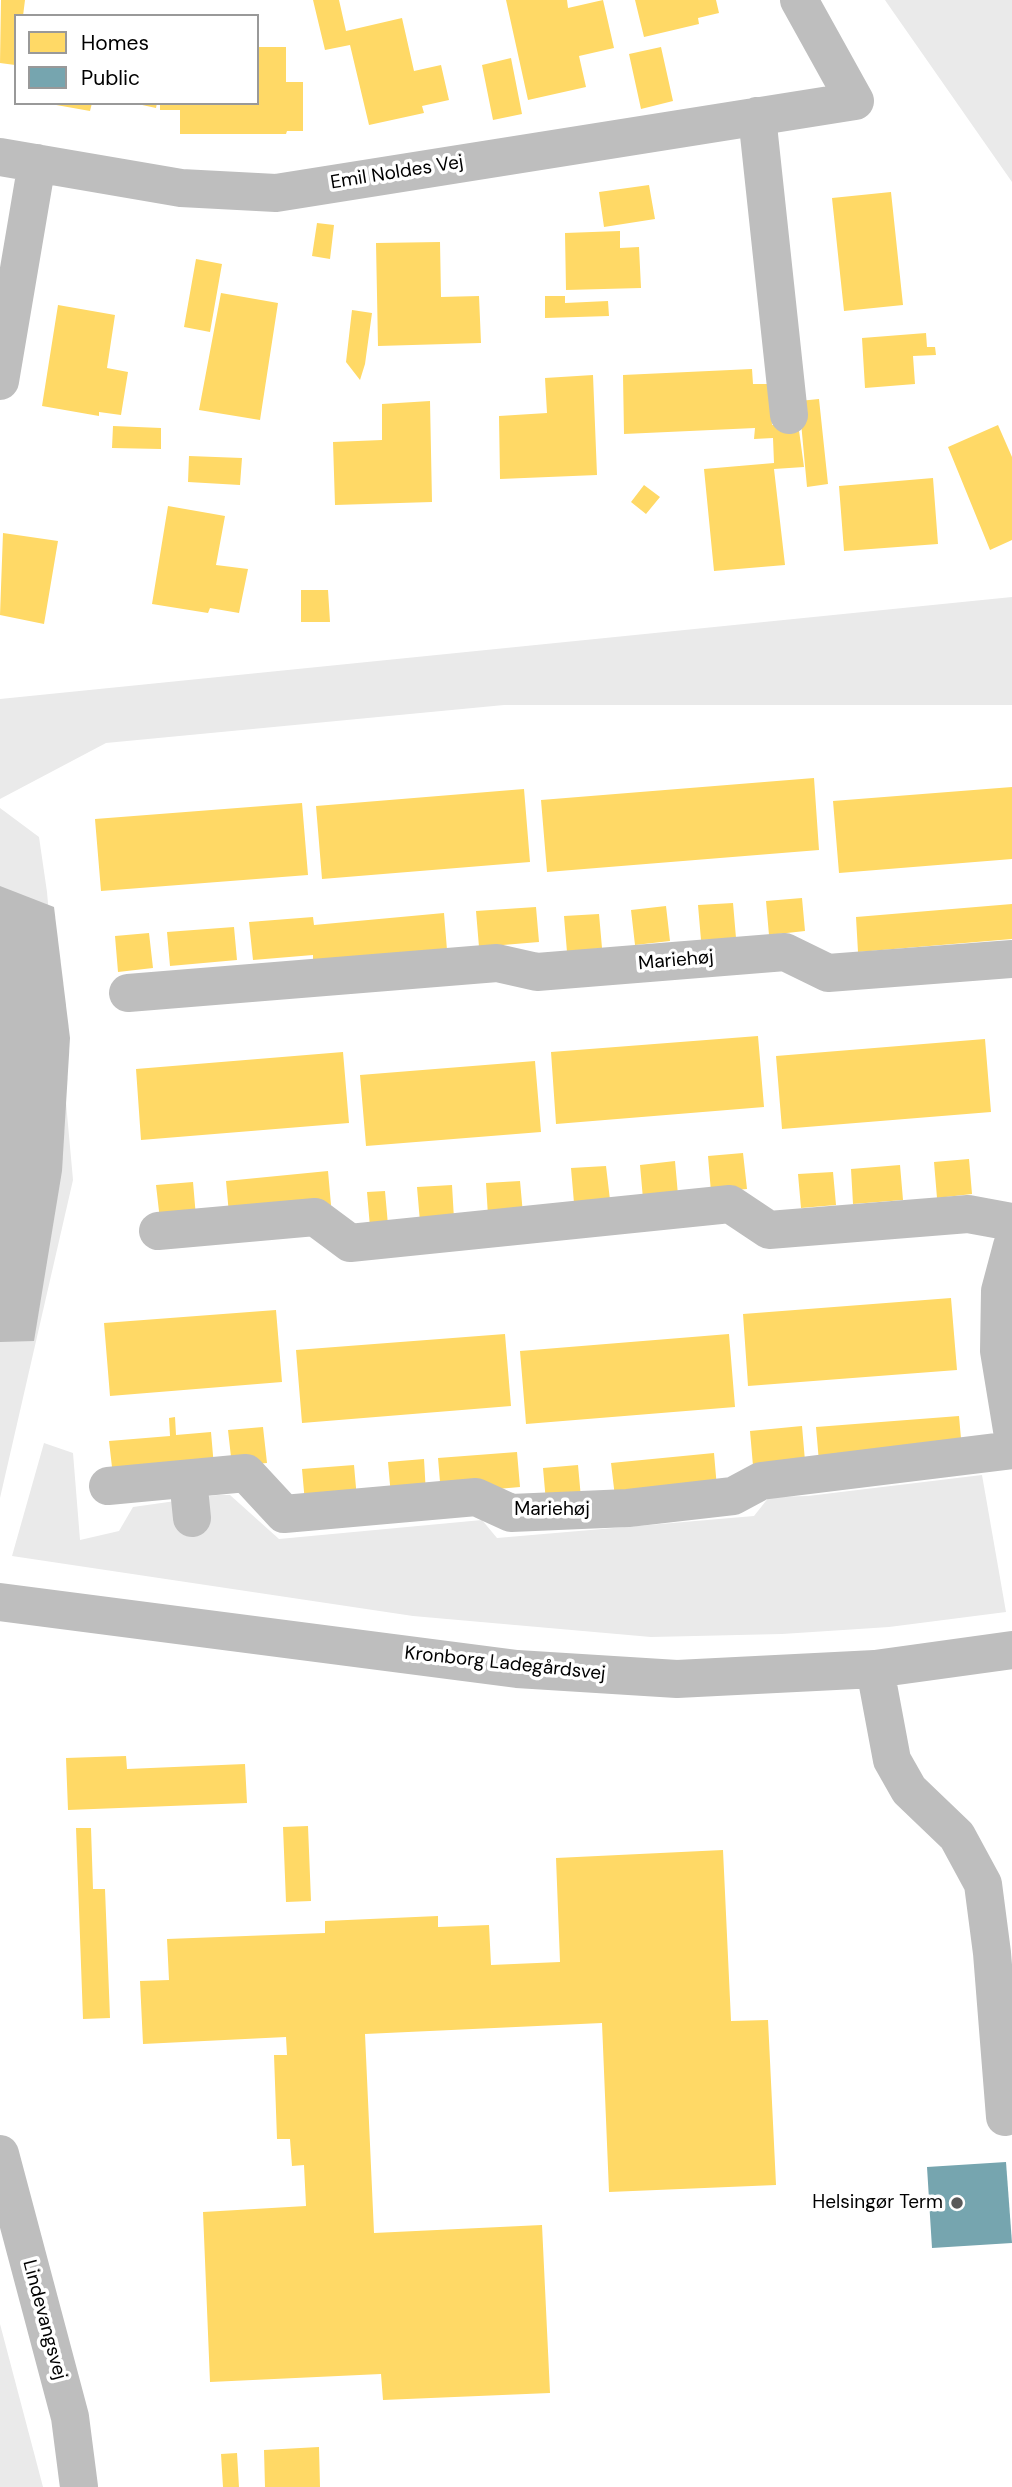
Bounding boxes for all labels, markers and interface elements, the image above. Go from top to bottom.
legend [14,14,259,105]
text: Homes [81,29,149,57]
text: Public [81,64,140,92]
street label: Emil Noldes Vej [329,151,465,195]
street label: Mariehøj [637,946,715,976]
street label: Mariehøj [514,1499,590,1521]
street label: Kronborg Ladegårdsvej [403,1642,607,1686]
place label: Helsingør Term [812,2192,943,2214]
marker: Helsingør Term [949,2195,965,2211]
street label: Lindevangsvej [17,2258,71,2382]

